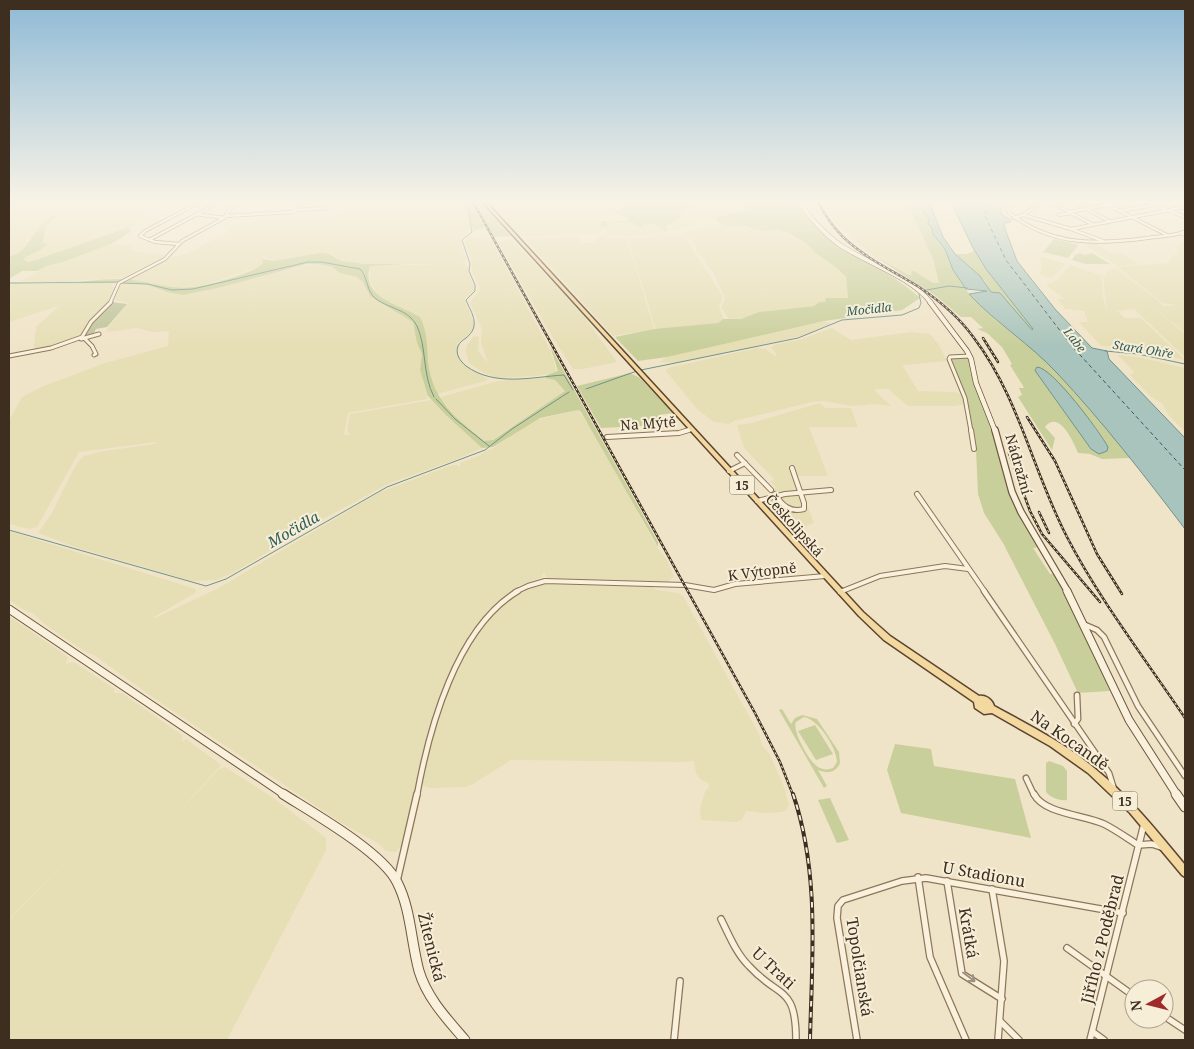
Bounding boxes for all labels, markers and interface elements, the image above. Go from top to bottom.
water label: Močidla [845,298,892,320]
water label: Labe [1059,323,1090,356]
water label: Stará Ohře [1112,336,1174,362]
street label: Na Mýtě [620,412,676,434]
street label: Nádražní [1001,432,1037,497]
road number: 15 [730,476,754,494]
street label: Českolipská [762,490,828,560]
water label: Močidla [263,506,323,552]
street label: K Výtopně [727,557,797,585]
street label: Na Kocandě [1026,705,1114,775]
road number: 15 [1112,791,1138,810]
street label: U Stadionu [941,856,1027,892]
street label: Jiřího z Poděbrad [1075,872,1129,1007]
street label: Krátká [954,906,984,960]
street label: Žitenická [413,910,451,984]
street label: Topolčianská [841,916,879,1018]
street label: U Trati [747,942,801,994]
one-way arrow [962,972,976,982]
north arrow [1124,979,1174,1029]
text: N [1125,999,1146,1012]

